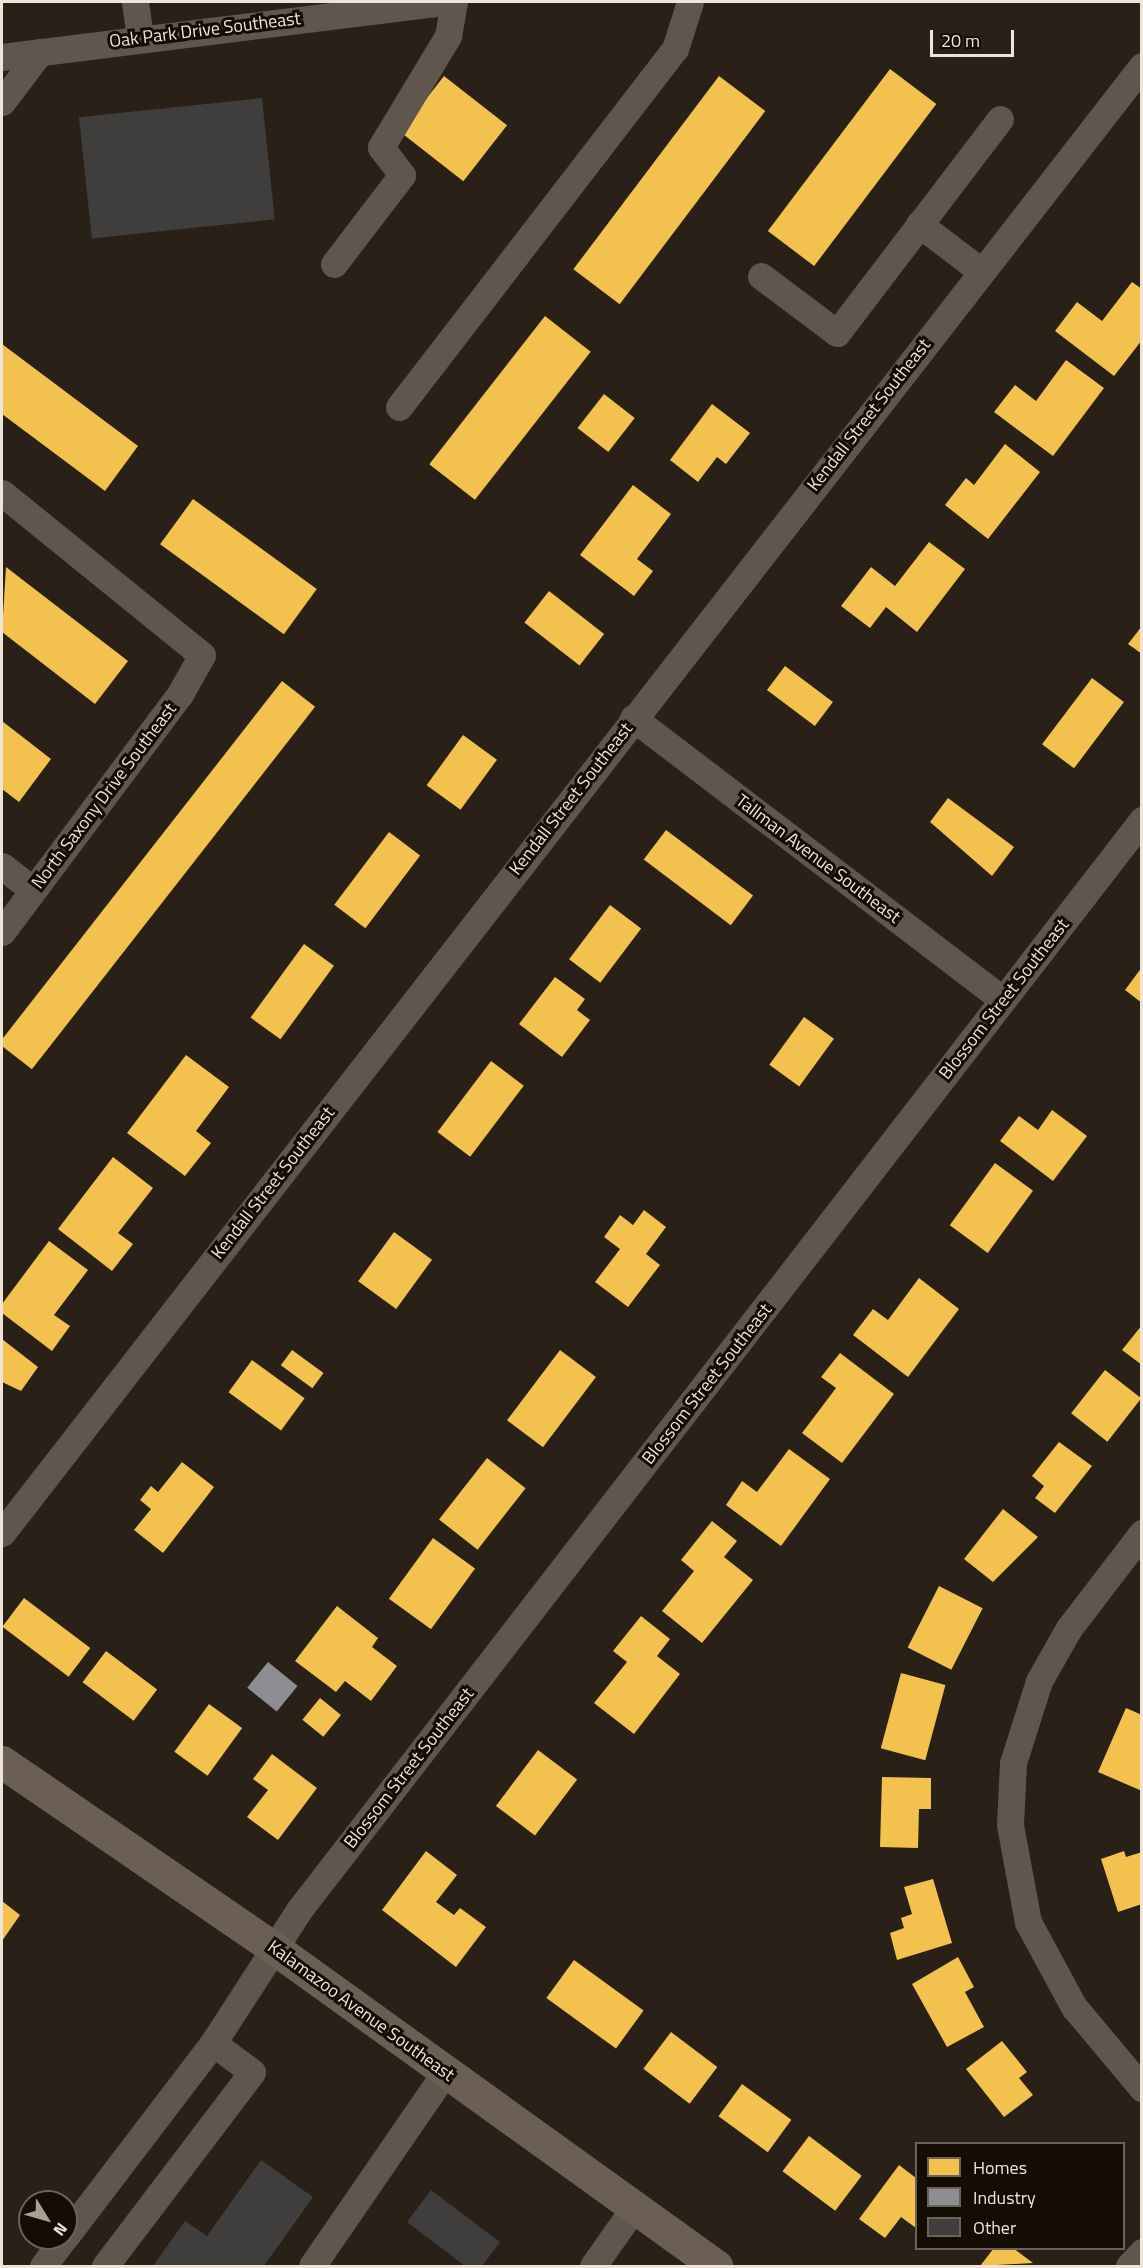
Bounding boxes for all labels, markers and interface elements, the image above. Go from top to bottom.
street label: Oak Park Drive Southeast [108,8,302,52]
scale bar [933,18,1017,56]
text: 20 m [941,27,980,54]
street label: Kendall Street Southeast [803,334,935,496]
street label: North Saxony Drive Southeast [27,699,181,893]
street label: Kendall Street Southeast [505,718,637,880]
street label: Tallman Avenue Southeast [731,790,905,928]
street label: Blossom Street Southeast [935,914,1073,1084]
street label: Kendall Street Southeast [207,1102,339,1264]
street label: Blossom Street Southeast [638,1299,776,1469]
street label: Blossom Street Southeast [340,1683,478,1853]
street label: Kalamazoo Avenue Southeast [263,1936,459,2086]
legend [915,2142,1125,2250]
text: Homes [973,2154,1027,2181]
text: Industry [973,2184,1036,2211]
north arrow [18,2190,78,2250]
text: Other [973,2214,1016,2241]
text: N [48,2218,74,2241]

